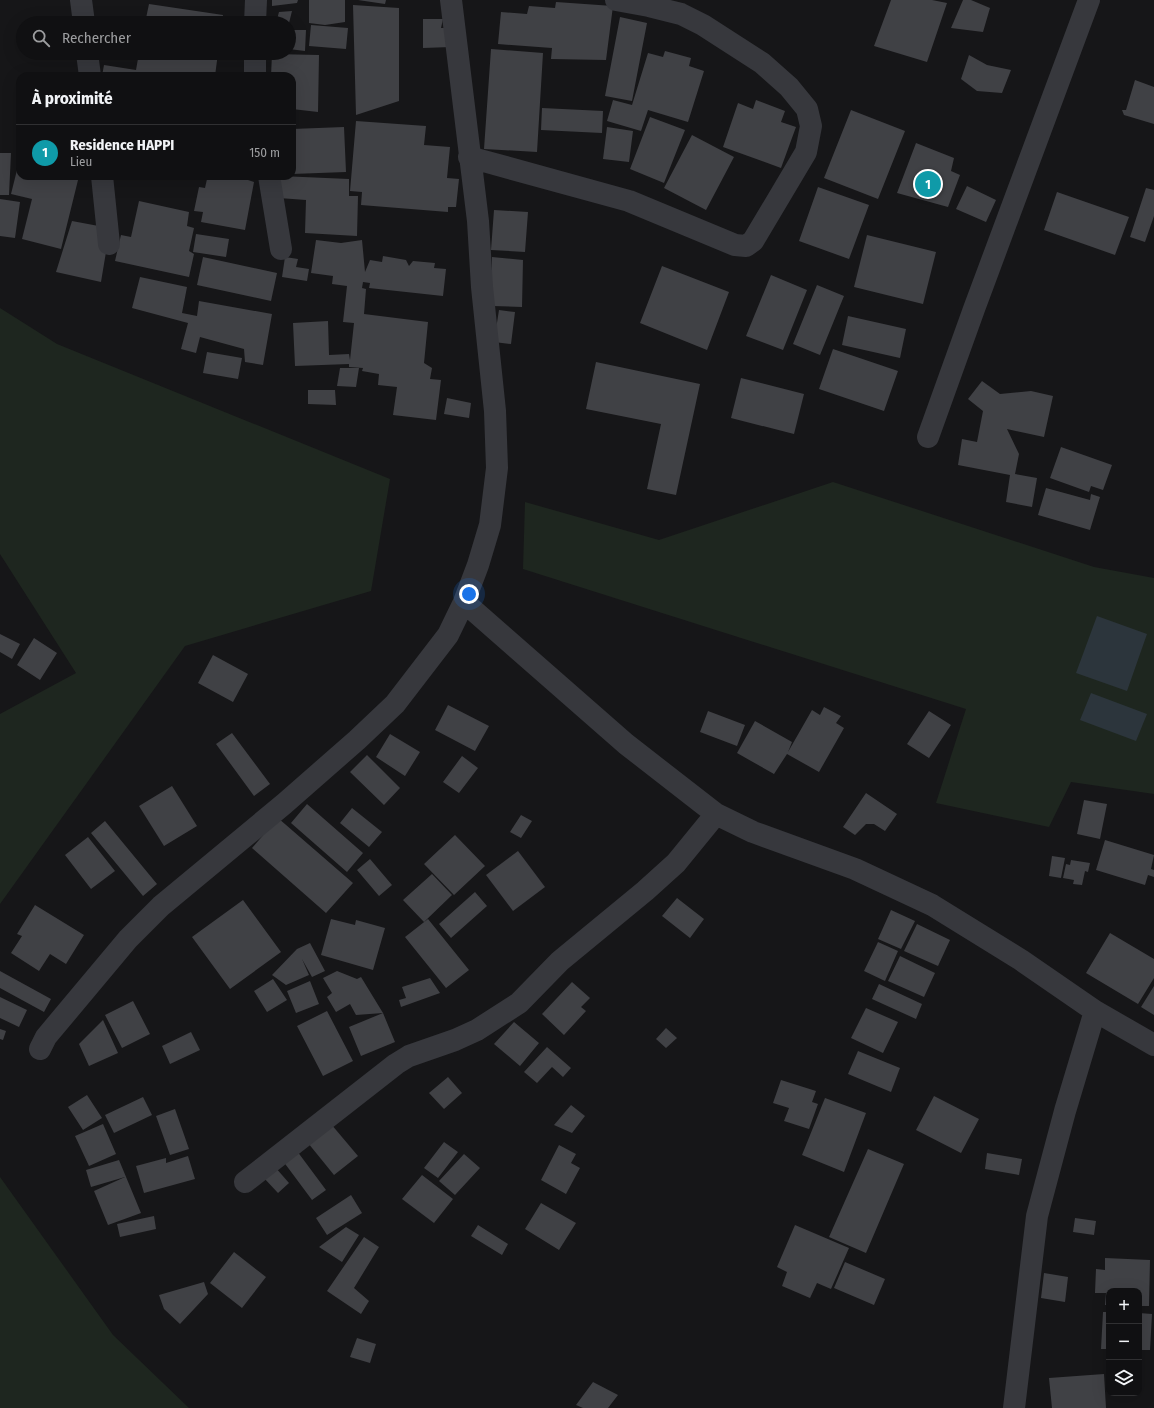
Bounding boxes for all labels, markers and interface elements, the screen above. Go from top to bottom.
search box [16,16,296,60]
icon: search [30,27,52,49]
text: Rechercher [62,29,131,47]
text: À proximité [32,88,113,109]
text: Residence HAPPI [70,136,174,154]
text: 1 [42,145,48,160]
text: 150 m [249,145,280,160]
text: Lieu [70,154,92,169]
pin: 1 [915,169,941,199]
your location [459,584,479,604]
map controls [1106,1288,1142,1396]
button: + [1106,1288,1142,1324]
button: − [1106,1324,1142,1360]
button: layers [1106,1360,1142,1396]

